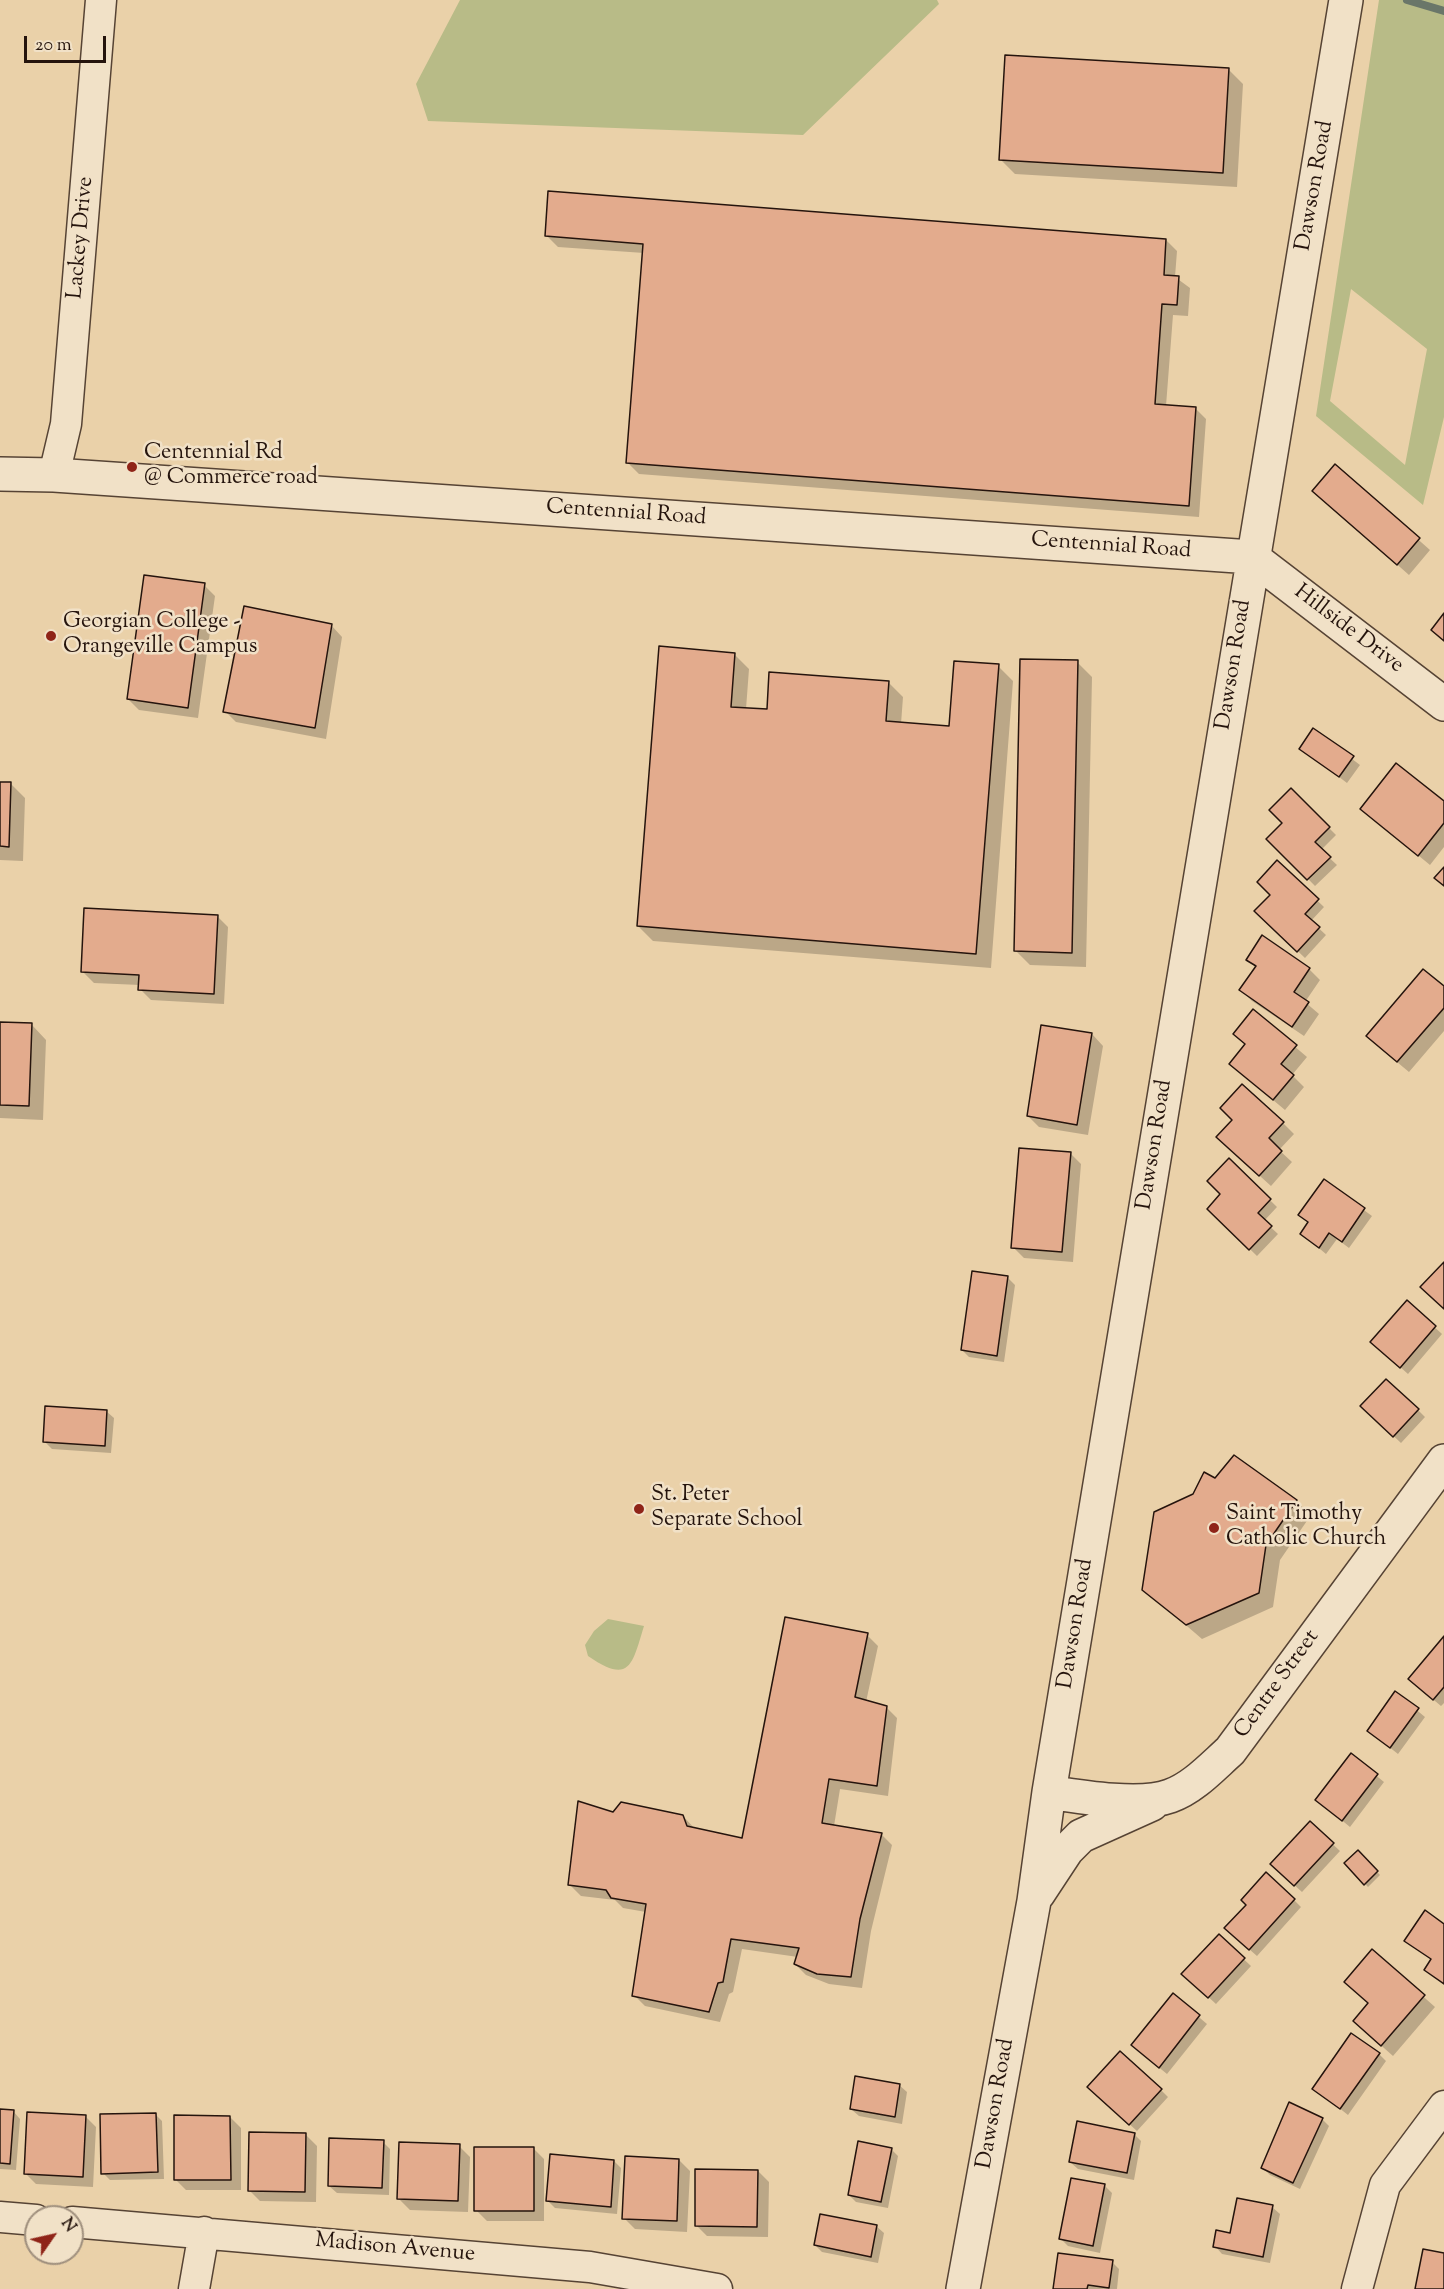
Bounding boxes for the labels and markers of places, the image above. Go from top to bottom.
place label: Centennial Rd @ Commerce road [144,441,318,493]
marker: Centennial Rd @ Commerce road [125,460,139,474]
place label: Georgian College - Orangeville Campus [63,610,257,662]
marker: Georgian College - Orangeville Campus [44,629,58,643]
place label: St. Peter Separate School [651,1483,803,1534]
marker: St. Peter Separate School [632,1502,646,1516]
place label: Saint Timothy Catholic Church [1226,1502,1387,1554]
marker: Saint Timothy Catholic Church [1207,1521,1221,1535]

